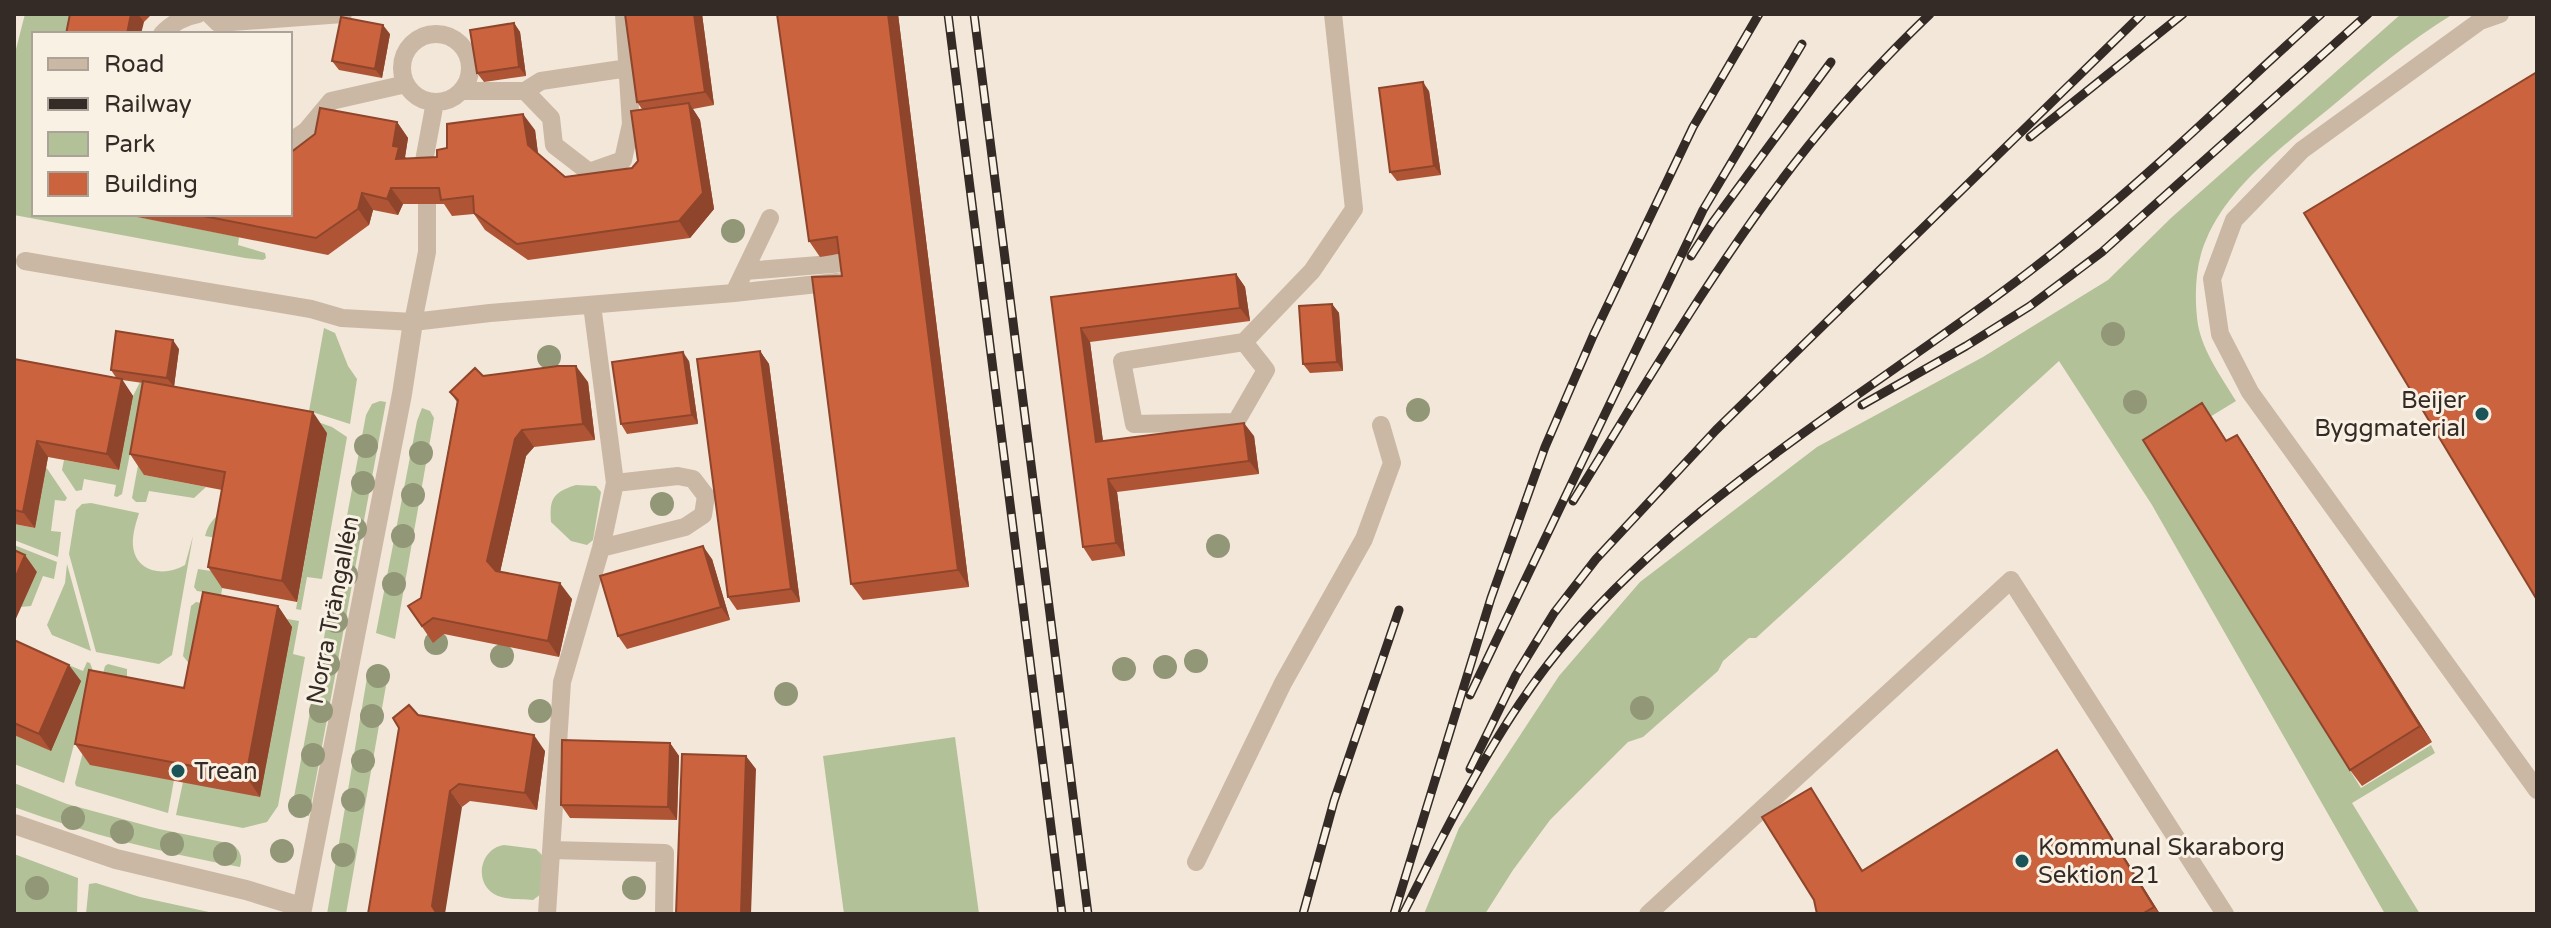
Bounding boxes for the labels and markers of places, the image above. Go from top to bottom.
place label: Beijer Byggmaterial [2314,386,2467,443]
marker: Beijer Byggmaterial [2473,405,2491,423]
place label: Trean [194,757,258,786]
marker: Trean [169,762,187,780]
place label: Kommunal Skaraborg Sektion 21 [2038,833,2285,890]
marker: Kommunal Skaraborg Sektion 21 [2013,852,2031,870]

